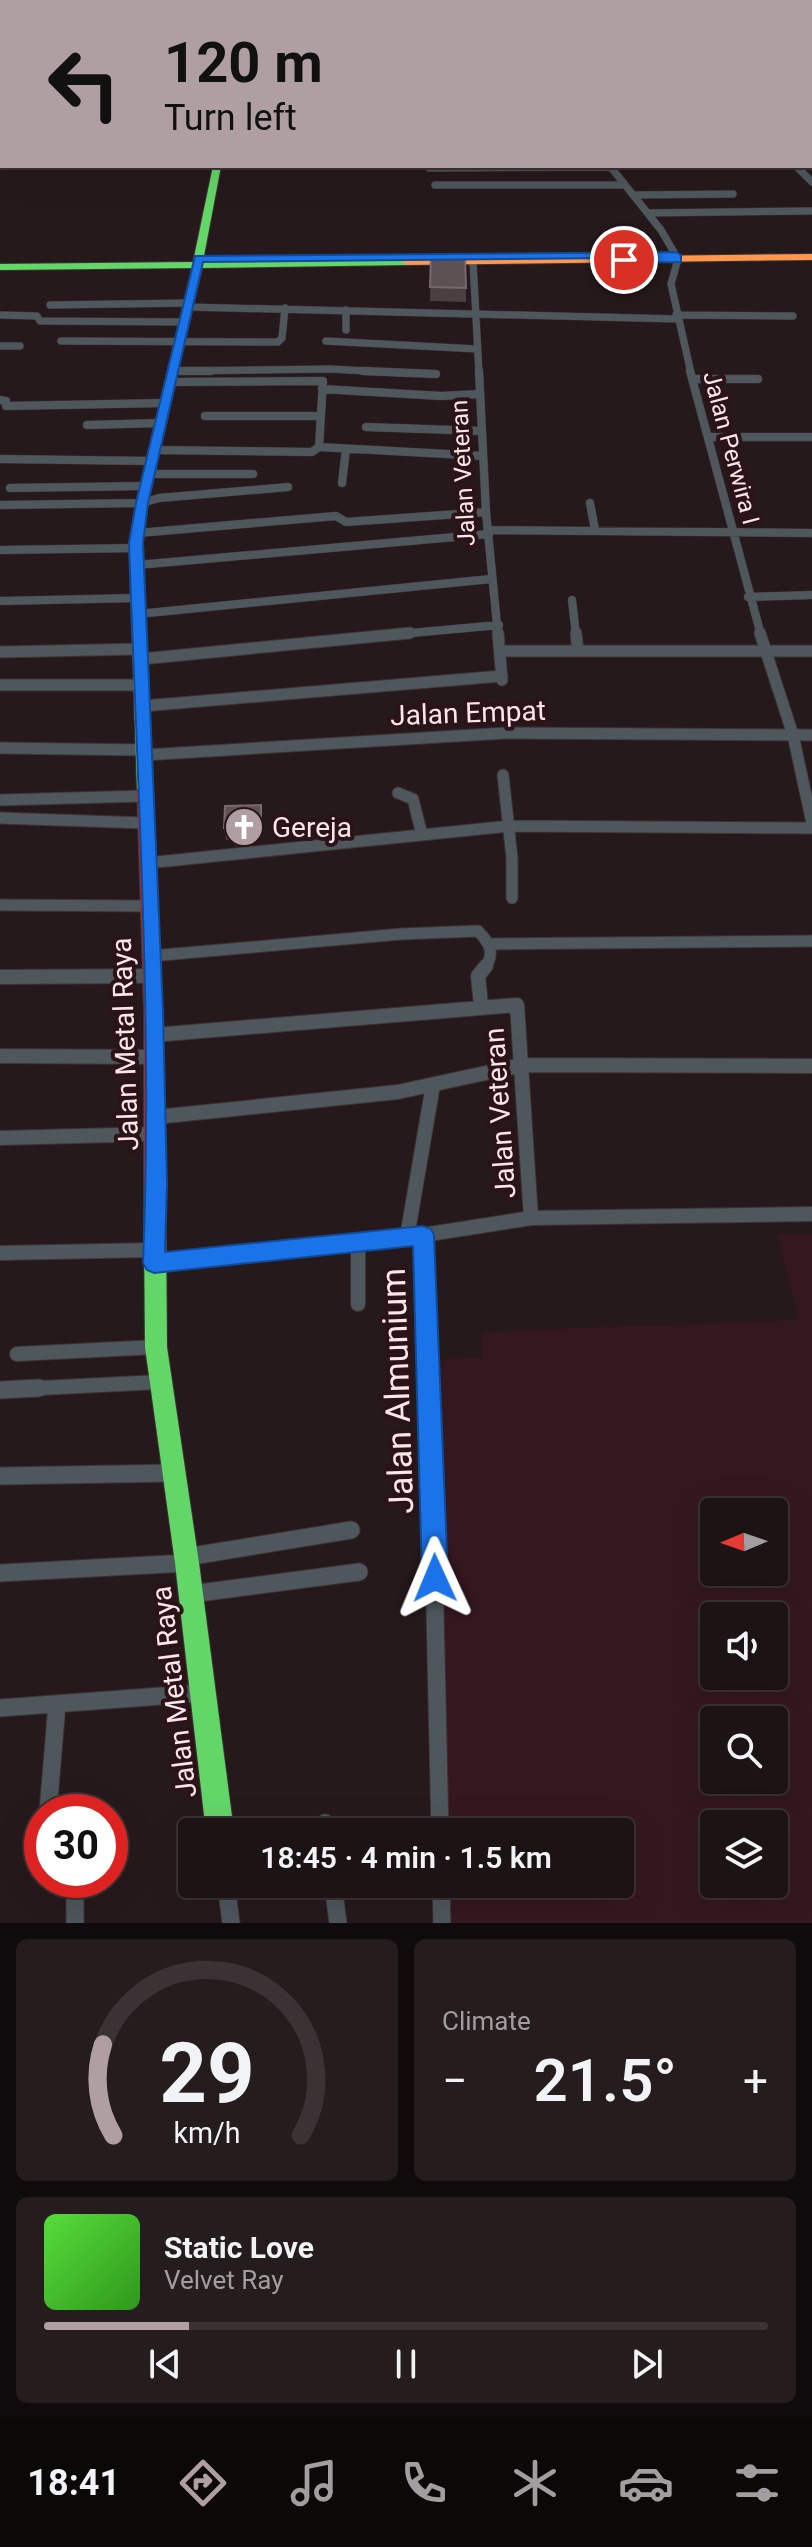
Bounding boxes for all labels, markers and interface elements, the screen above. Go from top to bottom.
text: 120 m [164,30,323,96]
icon: left [32,32,136,136]
text: Turn left [164,97,297,139]
pin [590,226,658,294]
icon: arrive [602,238,646,282]
street label: Jalan Perwira I [697,368,765,528]
street label: Jalan Veteran [445,399,481,547]
street label: Jalan Empat [390,694,546,732]
church icon: Gereja [223,806,265,848]
place label: Gereja [272,811,352,844]
street label: Jalan Metal Raya [105,937,145,1151]
street label: Jalan Veteran [478,1027,522,1199]
street label: Jalan Almunium [373,1267,421,1515]
north arrow [700,1498,788,1586]
map controls [700,1498,788,1898]
position arrow [393,1536,477,1620]
street label: Jalan Metal Raya [145,1584,203,1800]
button: sound [700,1602,788,1690]
button: search [700,1706,788,1794]
speed limit sign: 30 [24,1794,128,1898]
button: layers [700,1810,788,1898]
text: 18:45 · 4 min · 1.5 km [260,1840,552,1875]
text: Climate [442,2006,531,2036]
text: 29 [159,2025,255,2122]
text: 21.5° [534,2045,677,2116]
text: − [442,2055,467,2107]
text: + [743,2055,768,2107]
text: km/h [173,2116,241,2150]
text: Static Love [164,2230,314,2265]
text: Velvet Ray [164,2265,284,2295]
icon: previous [143,2342,187,2386]
icon: pause [384,2342,428,2386]
icon: next [625,2342,669,2386]
icon: directions [175,2455,231,2511]
icon: music [286,2455,342,2511]
icon: phone [396,2455,452,2511]
icon: climate [507,2455,563,2511]
icon: car [618,2455,674,2511]
icon: filters [729,2455,785,2511]
text: 18:41 [27,2462,120,2504]

